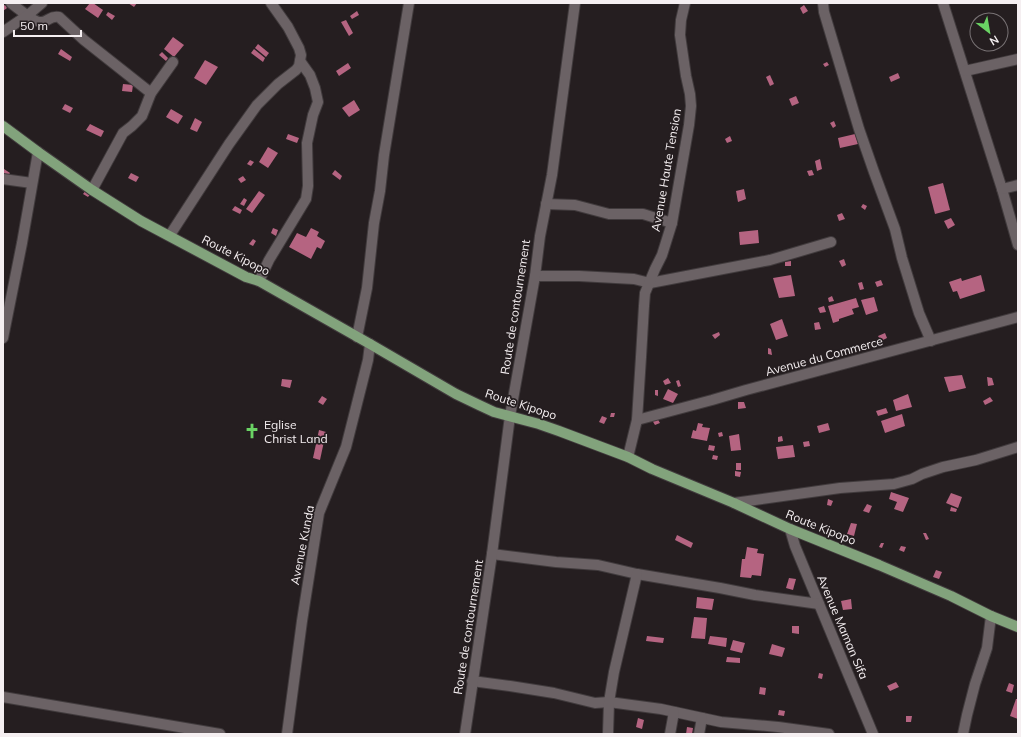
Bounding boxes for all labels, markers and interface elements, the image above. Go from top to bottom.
scale bar [14,12,81,38]
north arrow [969,12,1009,52]
text: 50 m [20,18,48,33]
text: N [987,32,1001,49]
street label: Avenue Haute Tension [648,107,684,233]
street label: Route Kipopo [199,231,273,279]
street label: Route de contournement [497,238,533,376]
street label: Avenue du Commerce [764,333,884,379]
street label: Route Kipopo [483,385,559,423]
place label: Eglise Christ Land [264,417,328,446]
church icon: Eglise Christ Land [243,422,261,440]
street label: Avenue Kunda [287,504,317,586]
street label: Route Kipopo [784,506,858,548]
street label: Route de contournement [450,558,486,696]
street label: Avenue Maman Sifa [814,573,872,681]

